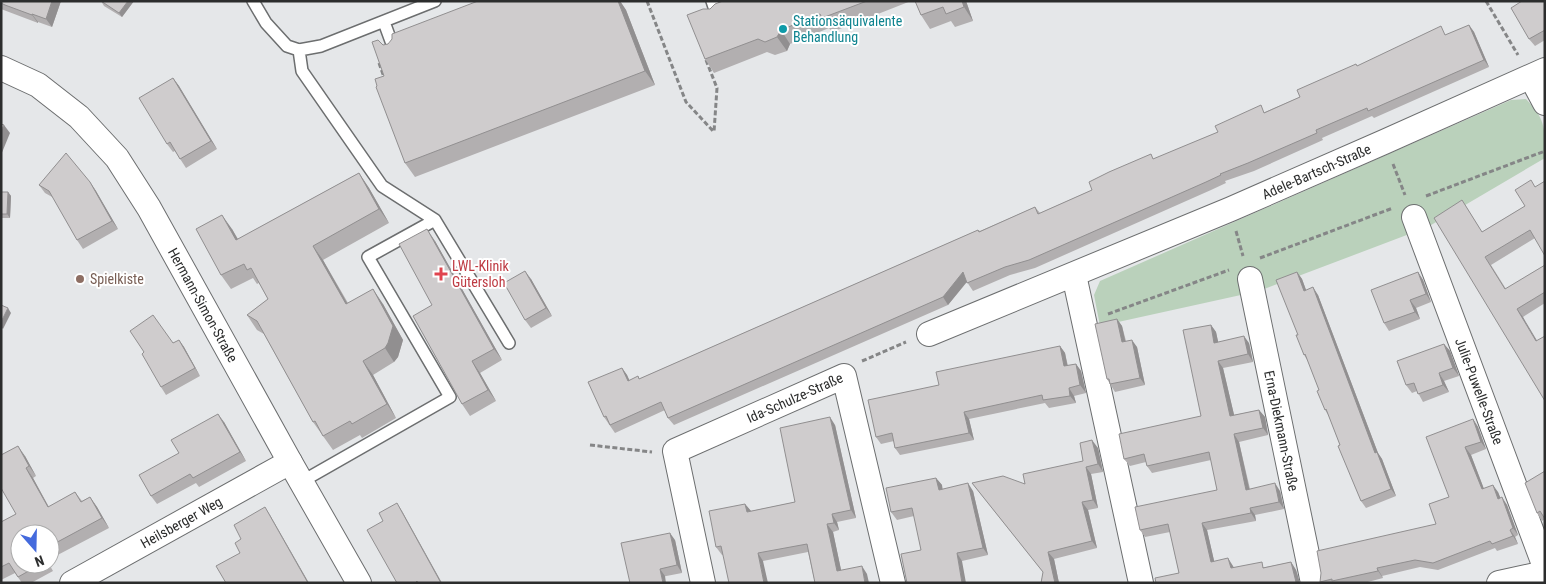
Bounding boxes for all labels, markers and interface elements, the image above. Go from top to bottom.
place label: Stationsäquivalente Behandlung [793,13,903,45]
marker: Stationsäquivalente Behandlung [777,23,789,35]
street label: Adele-Bartsch-Straße [1259,141,1374,202]
street label: Hermann-Simon-Straße [165,245,241,365]
place label: LWL-Klinik Gütersloh [452,258,510,290]
marker: LWL-Klinik Gütersloh [434,267,448,281]
place label: Spielkiste [90,271,144,287]
marker: Spielkiste [74,273,86,285]
street label: Julie-Puwelle-Straße [1452,336,1507,447]
street label: Ida-Schulze-Straße [744,369,846,426]
street label: Erna-Diekmann-Straße [1261,369,1302,493]
street label: Heilsberger Weg [138,493,225,551]
north arrow [10,524,60,574]
text: N [33,552,46,570]

